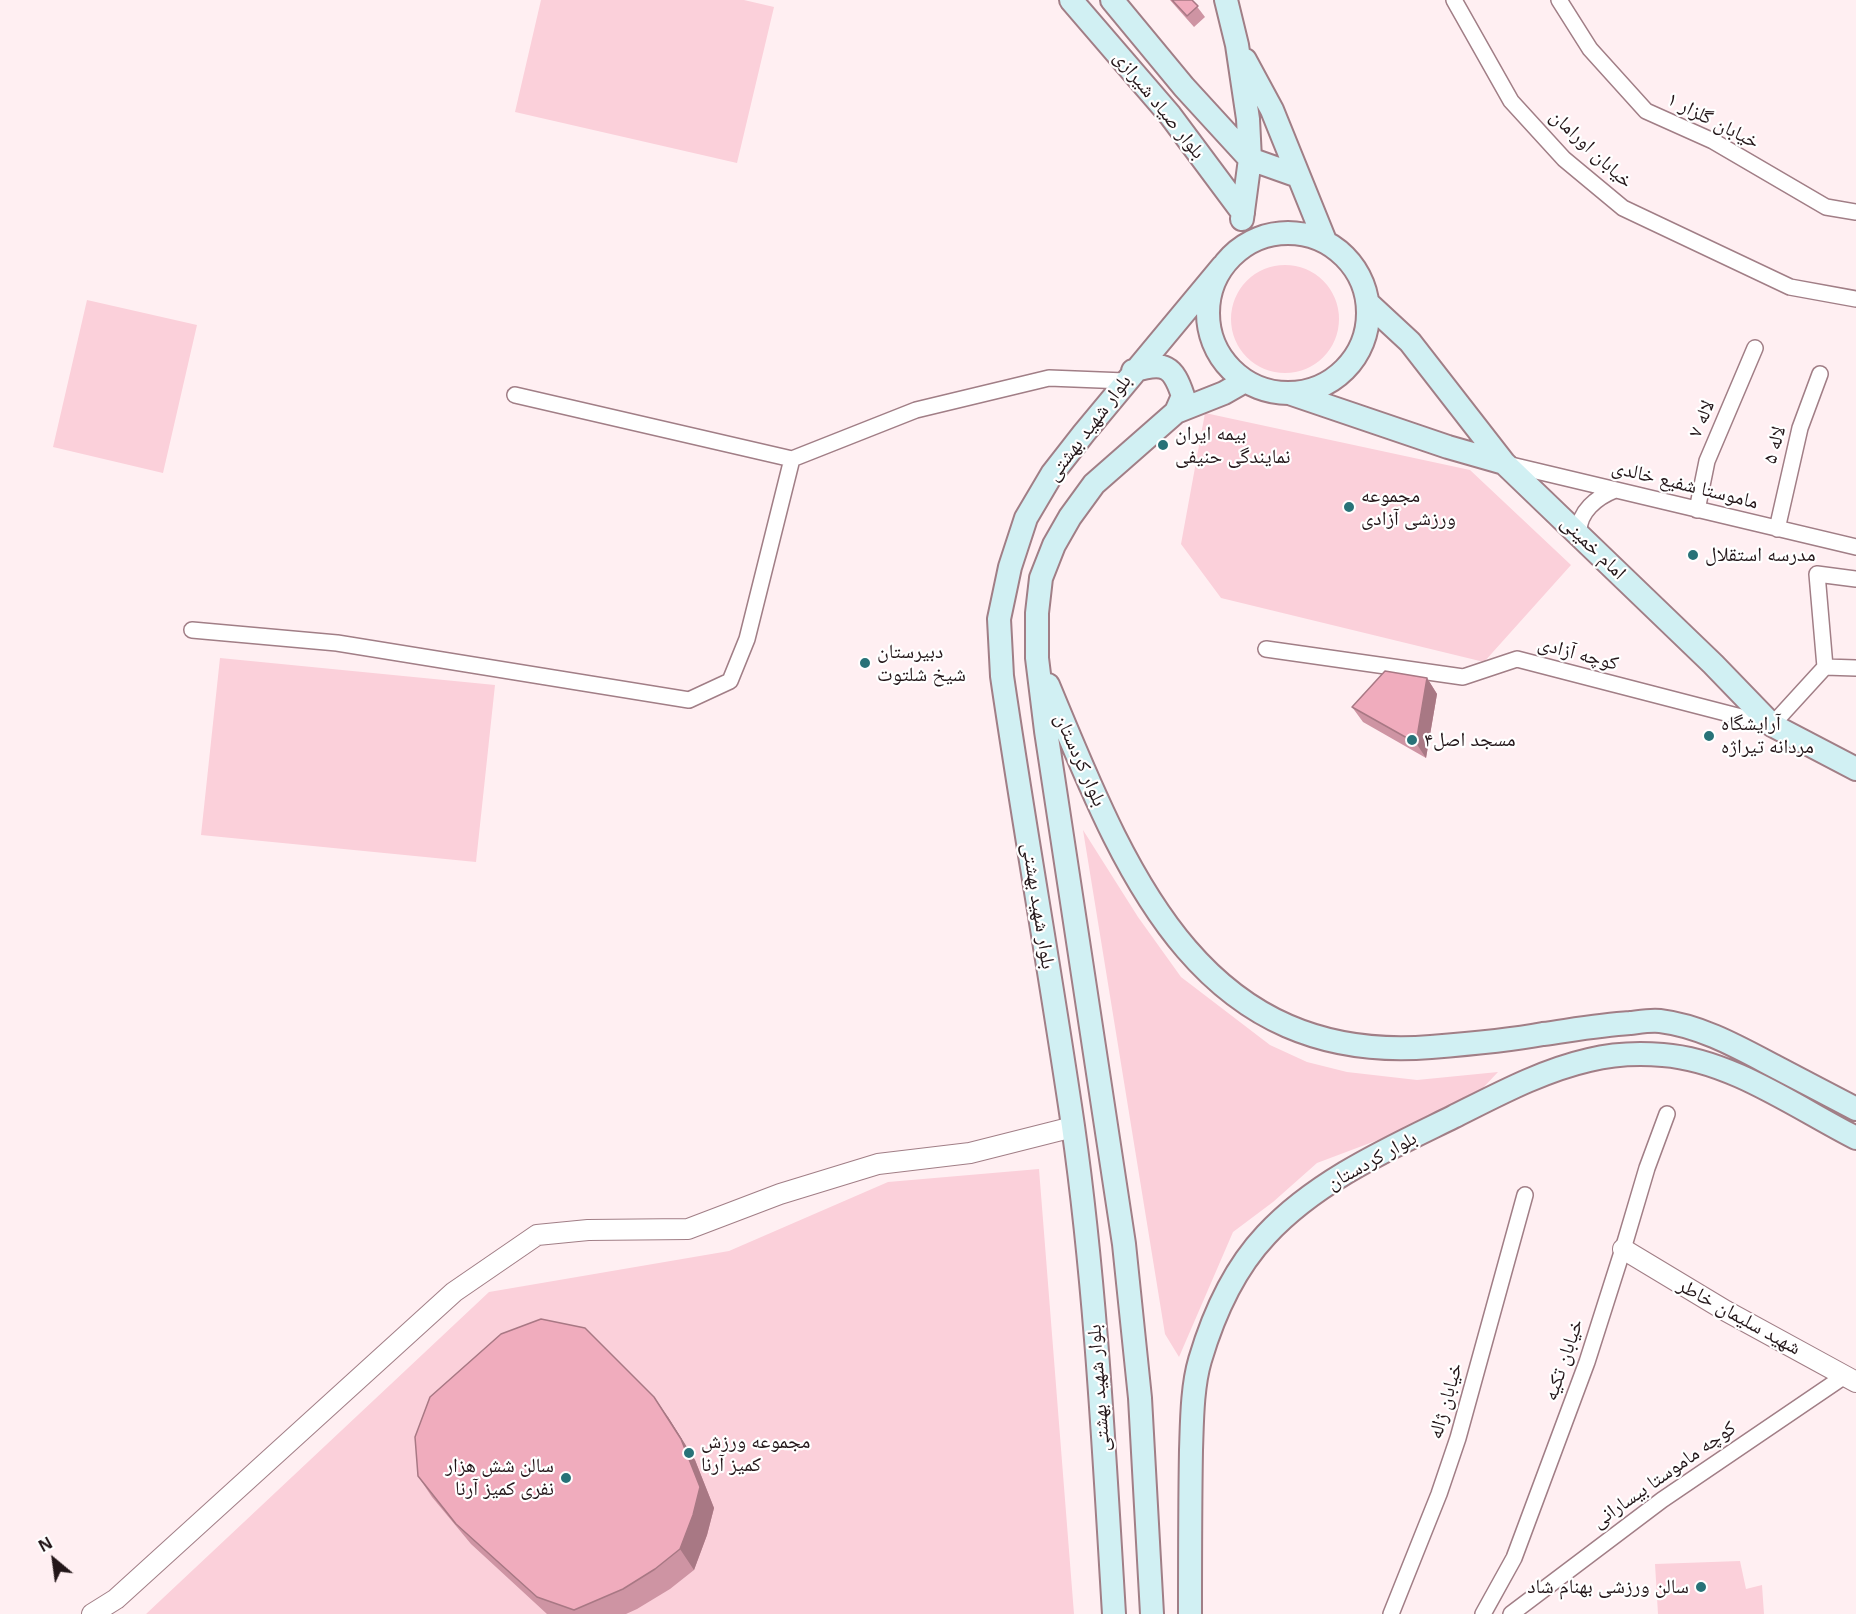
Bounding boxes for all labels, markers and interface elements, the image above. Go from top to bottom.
street label: بلوار صیاد شیرازی [1108,46,1210,164]
street label: خیابان گلزار ۱ [1663,88,1763,154]
street label: خیابان اورامان [1544,104,1638,194]
street label: بلوار شهید بهشتی [1041,370,1137,486]
street label: لاله ۷ [1684,397,1720,441]
place label: بیمه ایران نمایندگی حنیفی [1175,422,1290,469]
street label: لاله ۵ [1759,424,1791,466]
marker: بیمه ایران نمایندگی حنیفی [1156,438,1170,452]
street label: ماموستا شفیع خالدی [1609,455,1761,515]
place label: مجموعه ورزشی آزادی [1361,484,1456,531]
marker: مجموعه ورزشی آزادی [1342,500,1356,514]
street label: امام خمینی [1555,511,1631,585]
place label: مدرسه استقلال [1705,543,1816,567]
marker: مدرسه استقلال [1686,548,1700,562]
street label: کوچه آزادی [1535,632,1621,676]
place label: دبیرستان شیخ شلتوت [877,640,966,687]
marker: دبیرستان شیخ شلتوت [858,656,872,670]
street label: بلوار کردستان [1049,710,1111,810]
place label: آرایشگاه مردانه تیراژه [1721,712,1814,759]
place label: مسجد اصل۴ [1424,728,1516,752]
marker: آرایشگاه مردانه تیراژه [1702,729,1716,743]
marker: مسجد اصل۴ [1405,733,1419,747]
street label: بلوار شهید بهشتی [1016,841,1060,971]
street label: بلوار کردستان [1323,1126,1421,1196]
street label: شهید سلیمان خاطر [1673,1273,1805,1361]
street label: خیابان تکیه [1539,1316,1589,1404]
street label: بلوار شهید بهشتی [1083,1324,1115,1452]
street label: خیابان ژاله [1424,1360,1468,1442]
street label: کوچه ماموستا بیسارانی [1587,1416,1741,1534]
place label: مجموعه ورزش کمیز آرنا [701,1430,810,1477]
marker: مجموعه ورزش کمیز آرنا [682,1446,696,1460]
place label: سالن شش هزار نفری کمیز آرنا [445,1454,554,1501]
marker: سالن شش هزار نفری کمیز آرنا [559,1471,573,1485]
north arrow [24,1530,84,1590]
text: N [34,1531,56,1557]
place label: سالن ورزشی بهنام شاد [1527,1575,1689,1599]
marker: سالن ورزشی بهنام شاد [1694,1580,1708,1594]

